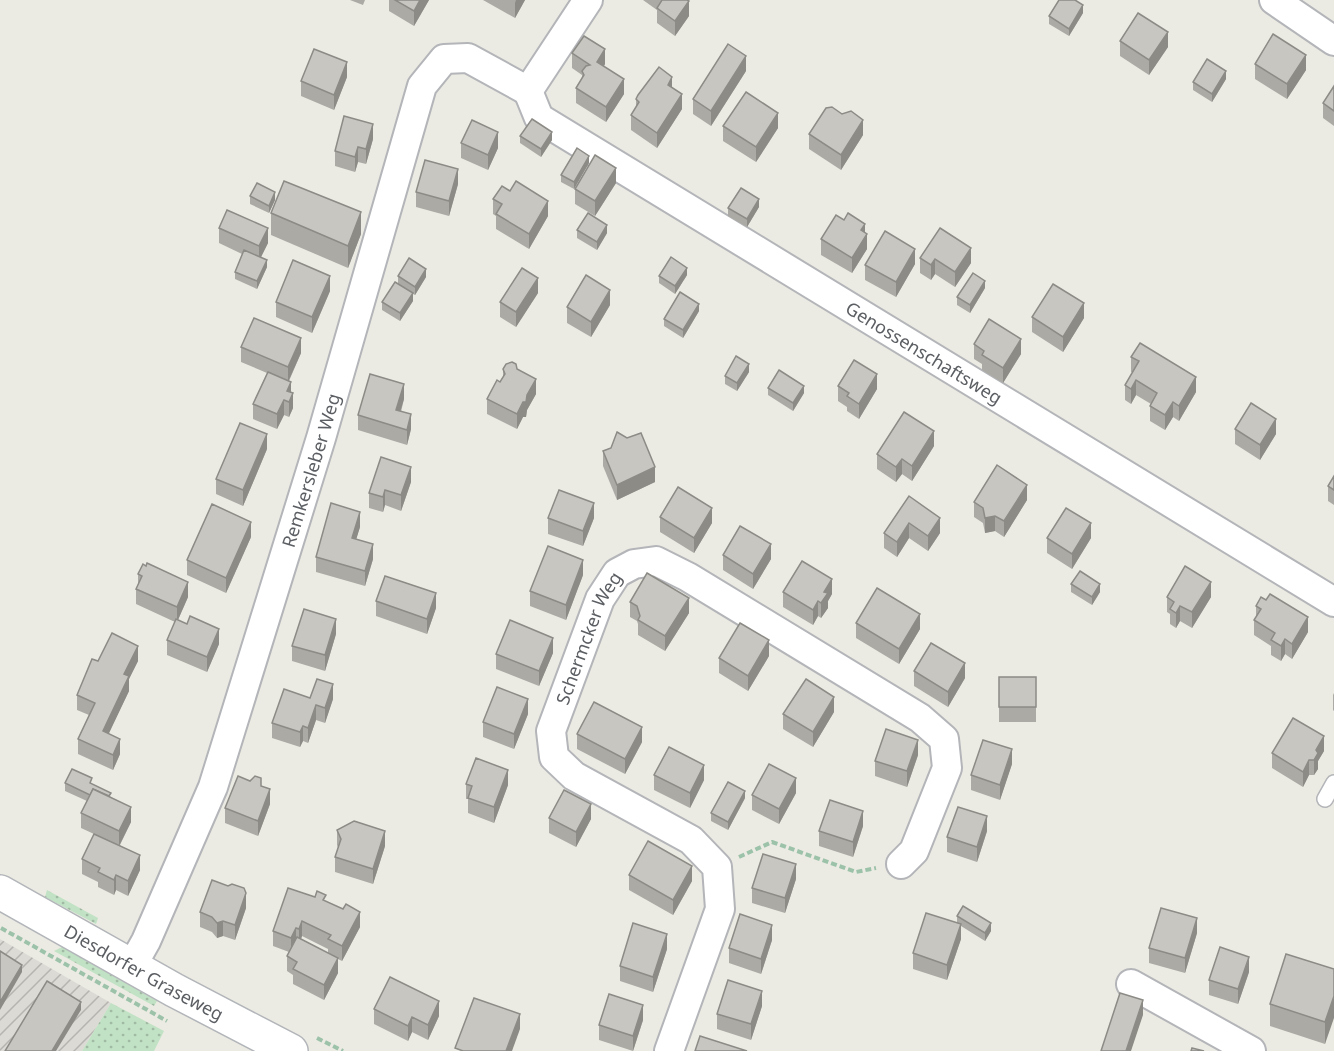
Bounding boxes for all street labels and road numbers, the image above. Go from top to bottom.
street label: Genossenschaftsweg [841,296,1007,409]
street label: Remkersleber Weg [276,390,345,550]
street label: Schermcker Weg [550,567,627,708]
street label: Diesdorfer Graseweg [60,919,228,1026]

